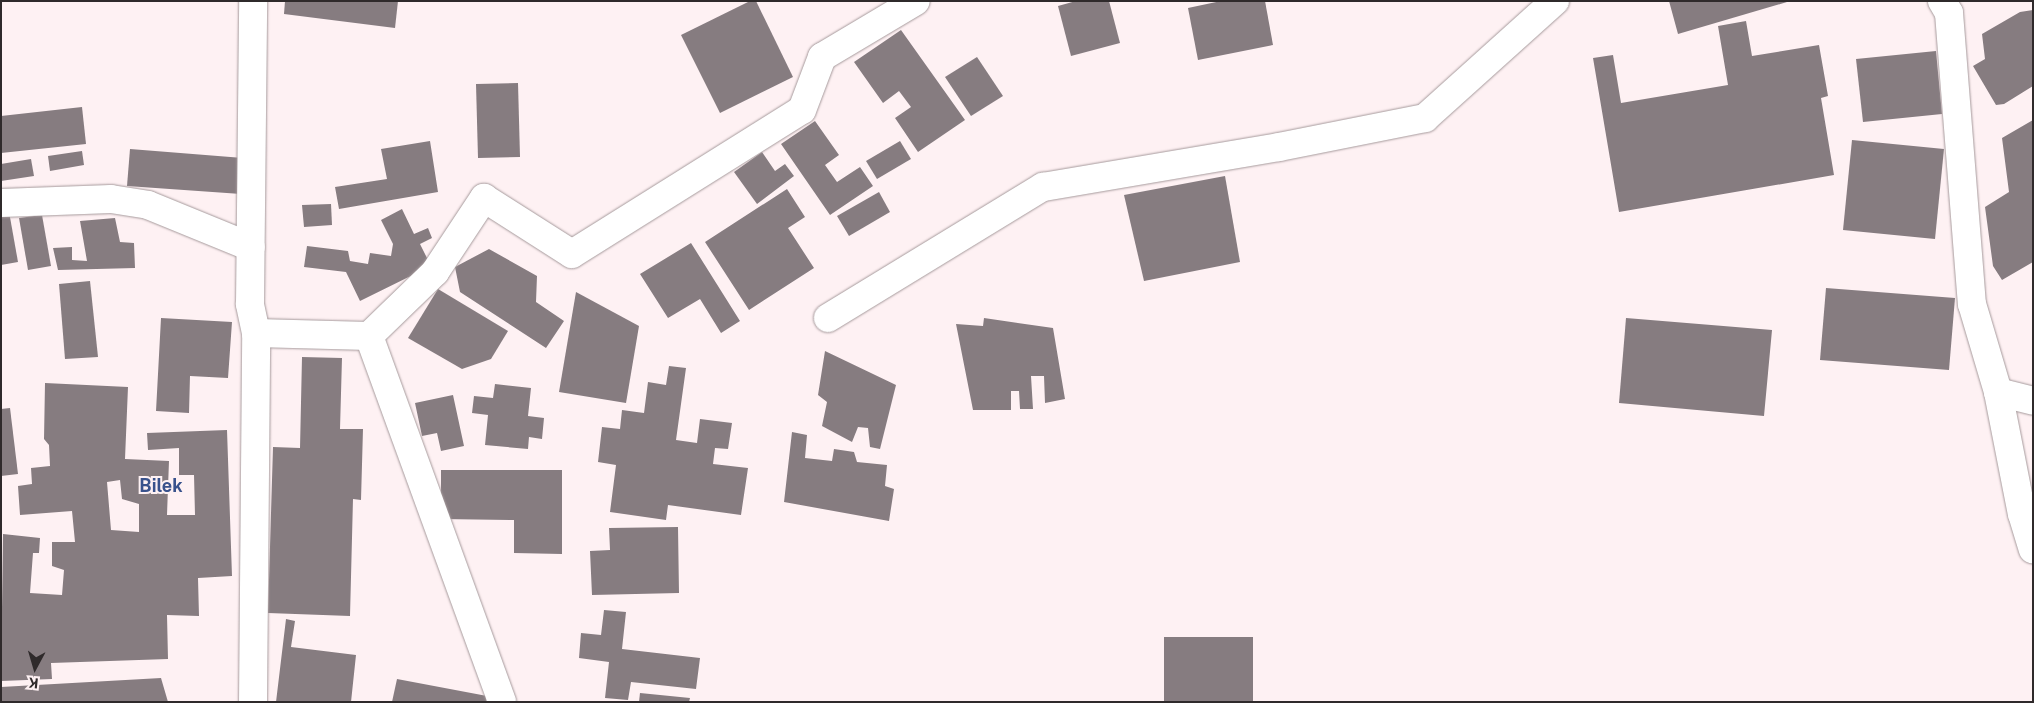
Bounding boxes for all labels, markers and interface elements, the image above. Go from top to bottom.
district label: Bilek [139,475,183,497]
north arrow [10,643,60,693]
text: K [28,674,39,691]

